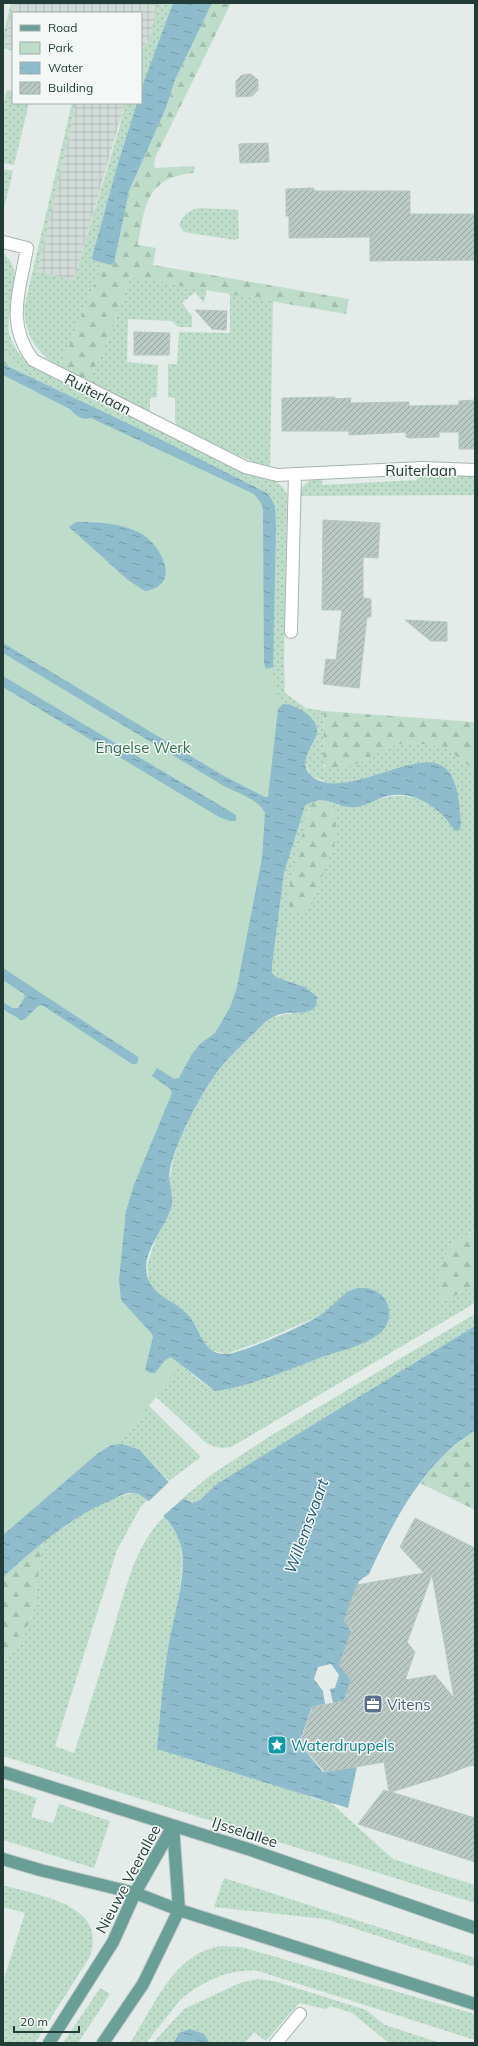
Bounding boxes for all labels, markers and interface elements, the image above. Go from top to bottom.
legend [12,12,142,104]
text: Road [48,20,77,35]
text: Park [48,40,74,55]
text: Water [48,60,84,75]
text: Building [48,80,93,95]
street label: Ruiterlaan [62,369,134,419]
street label: Ruiterlaan [385,461,457,480]
park label: Engelse Werk [95,738,191,757]
water label: Willemsvaart [280,1476,332,1576]
office icon: Vitens [362,1693,384,1715]
place label: Vitens [387,1695,431,1714]
place icon: Waterdruppels [266,1734,288,1756]
place label: Waterdruppels [291,1736,395,1755]
street label: IJsselallee [210,1812,280,1852]
street label: Nieuwe Veerallee [91,1821,165,1937]
scale bar [14,2008,79,2034]
text: 20 m [20,2014,48,2029]

